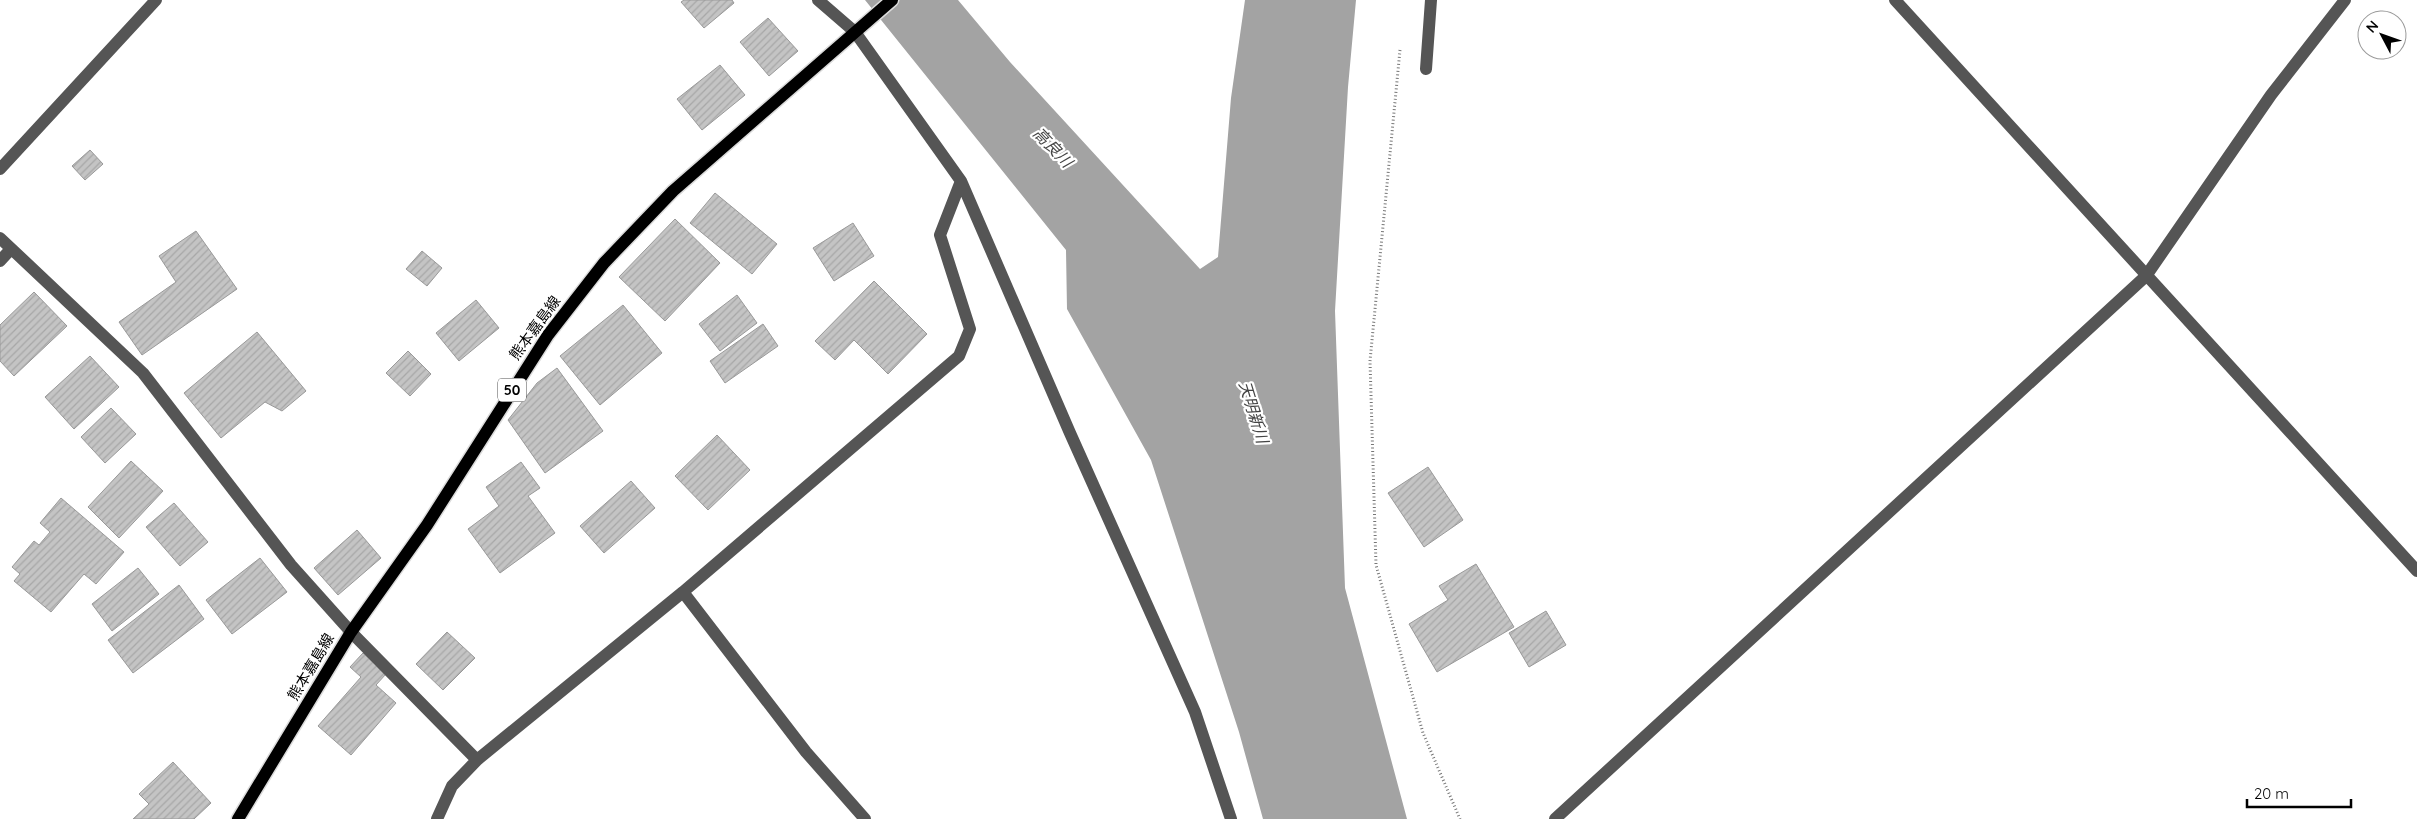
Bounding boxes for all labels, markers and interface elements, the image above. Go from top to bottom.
north arrow [2357,10,2407,60]
text: N [2362,17,2382,36]
water label: 高良川 [1029,123,1078,173]
street label: 熊本嘉島線 [505,292,564,364]
road number: 50 [498,378,526,402]
water label: 天明新川 [1235,378,1274,447]
street label: 熊本嘉島線 [283,630,338,704]
scale bar [2247,776,2351,808]
text: 20 m [2254,784,2289,803]

